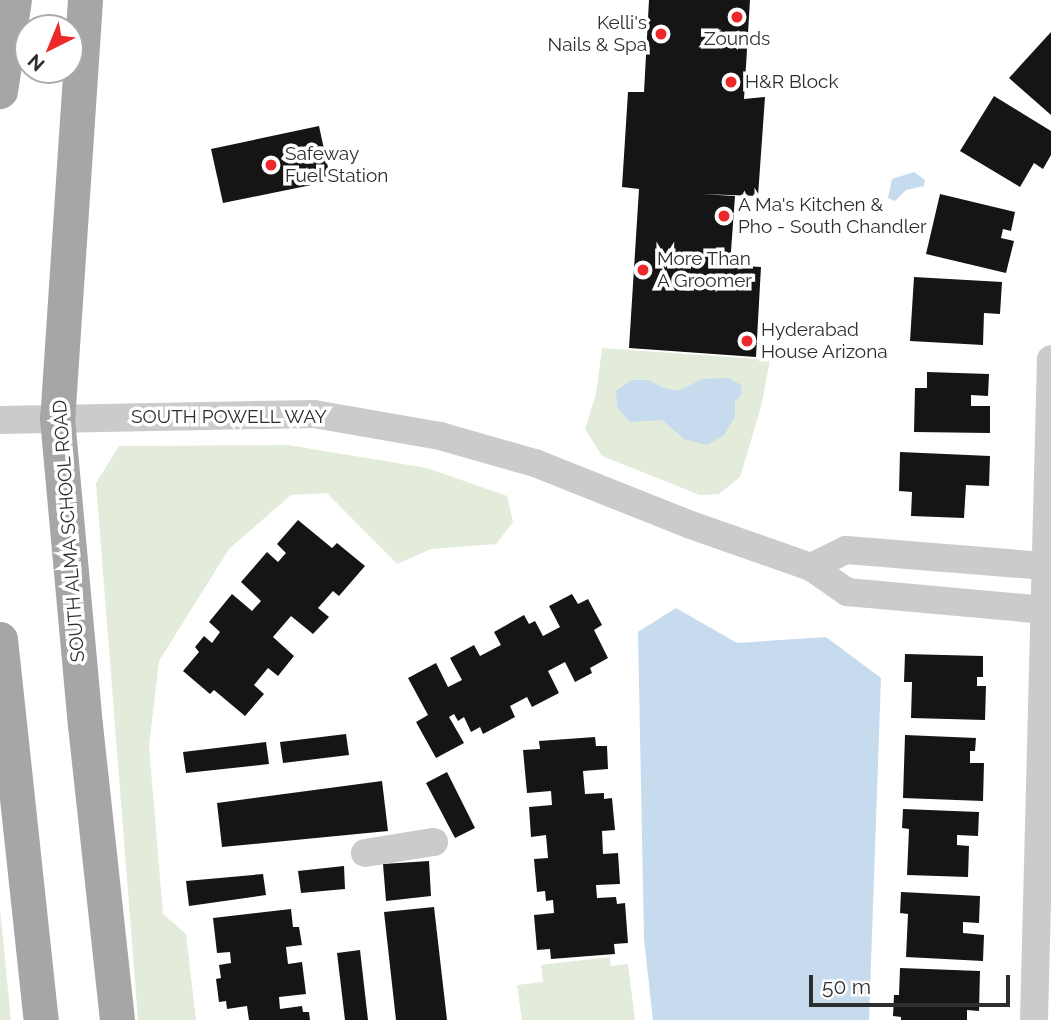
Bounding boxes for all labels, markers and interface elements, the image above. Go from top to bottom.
marker: Zounds [729,9,745,25]
place label: Kelli's Nails & Spa [548,12,647,56]
north arrow [14,14,84,84]
marker: Kelli's Nails & Spa [653,26,669,42]
place label: Zounds [704,28,770,50]
text: N [23,50,49,76]
place label: H&R Block [745,71,839,93]
marker: H&R Block [723,74,739,90]
place label: Safeway Fuel Station [285,143,389,187]
marker: Safeway Fuel Station [263,157,279,173]
place label: A Ma's Kitchen & Pho - South Chandler [738,194,927,238]
marker: A Ma's Kitchen & Pho - South Chandler [716,208,732,224]
place label: More Than A Groomer [657,248,753,292]
marker: More Than A Groomer [635,262,651,278]
place label: Hyderabad House Arizona [761,319,888,363]
marker: Hyderabad House Arizona [739,333,755,349]
street label: SOUTH ALMA SCHOOL ROAD [48,398,90,664]
street label: SOUTH POWELL WAY [130,406,328,428]
scale bar [813,960,1014,1004]
text: 50 m [822,974,871,999]

